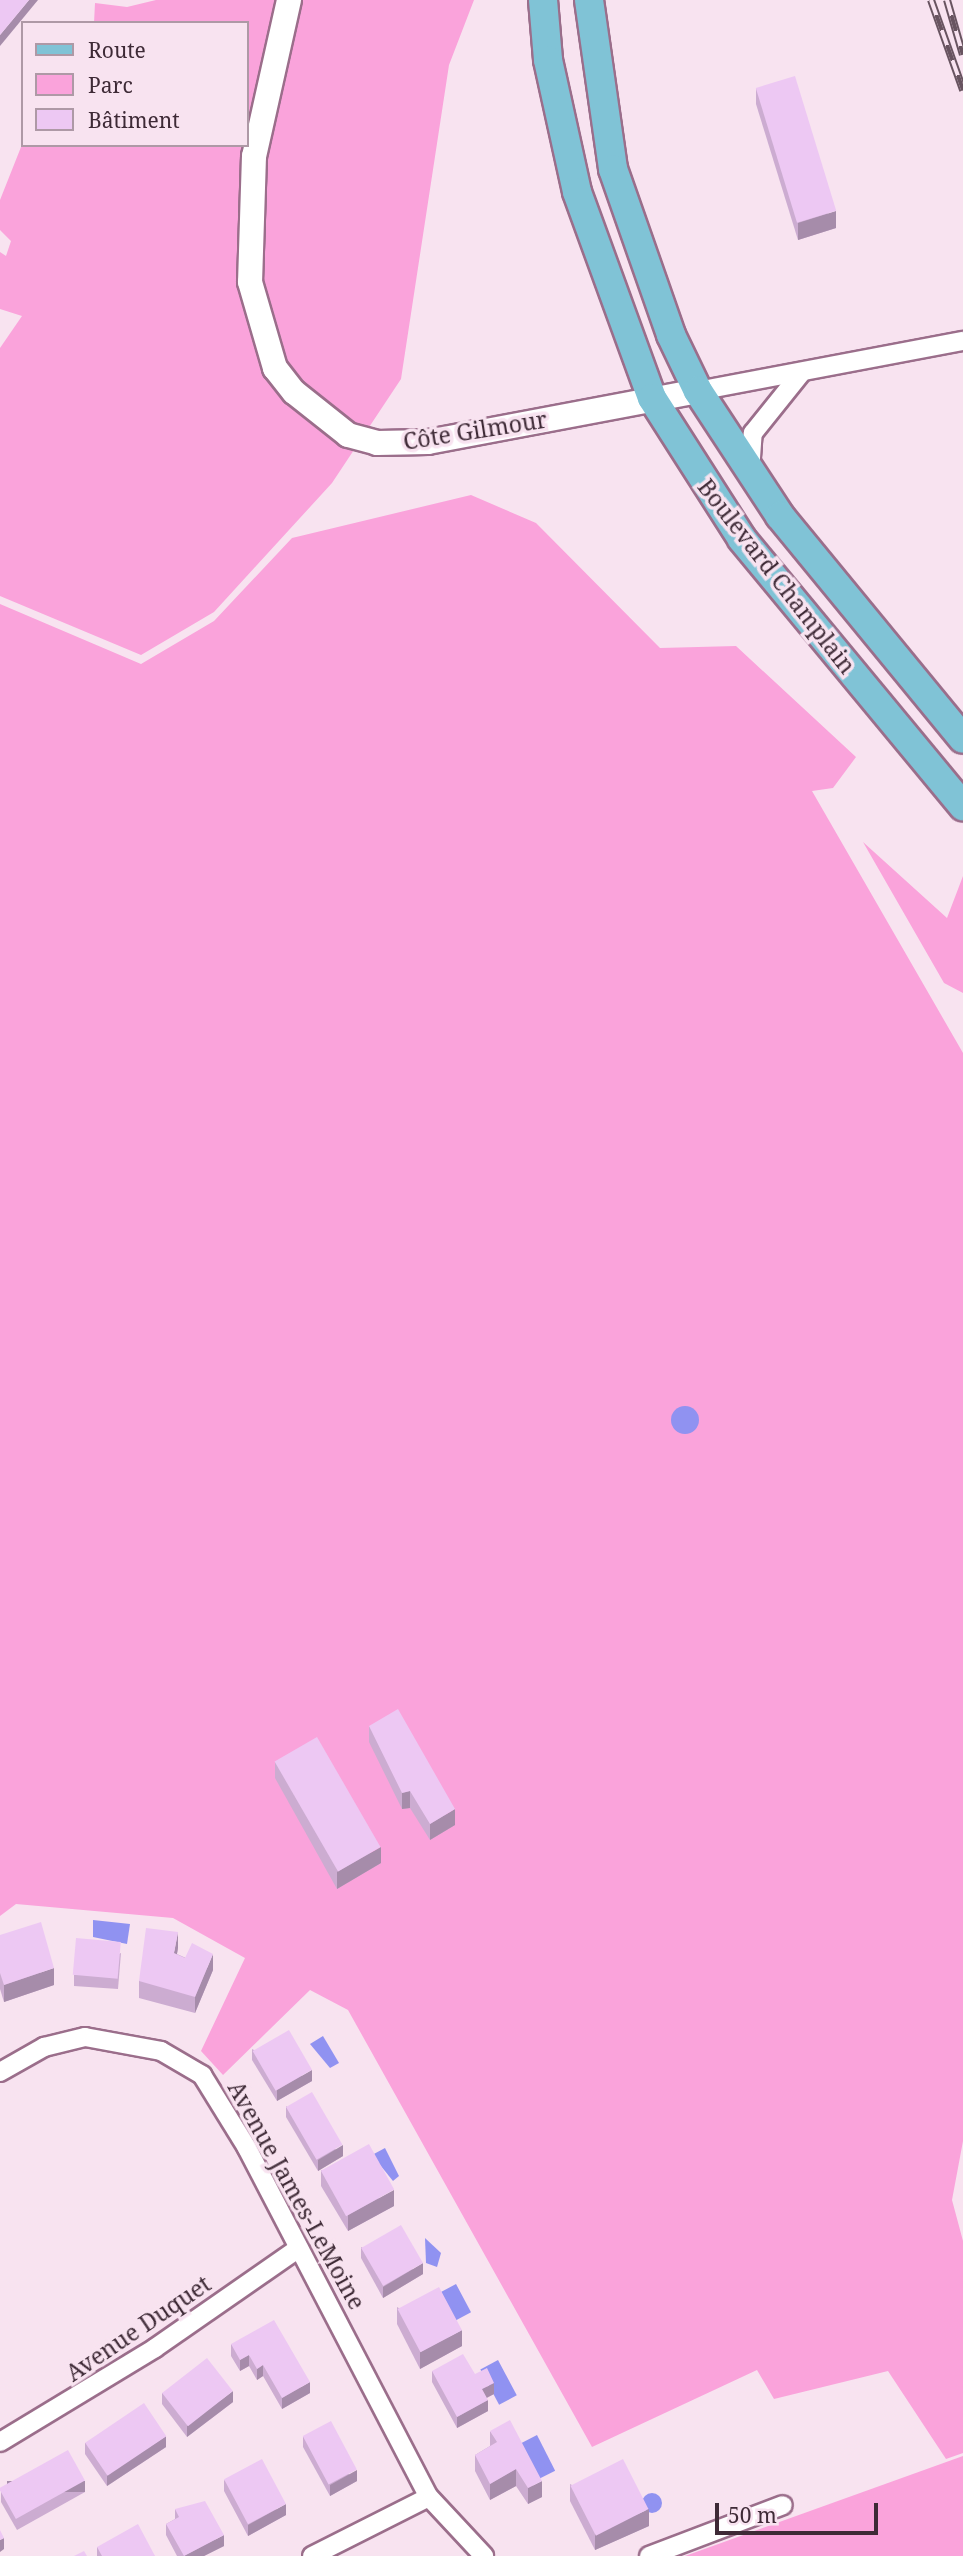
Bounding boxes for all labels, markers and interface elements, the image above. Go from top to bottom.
legend [21,21,248,147]
text: Route [88,36,146,64]
text: Parc [88,71,133,99]
text: Bâtiment [88,106,180,134]
street label: Côte Gilmour [401,405,549,455]
street label: Boulevard Champlain [692,473,862,679]
street label: Avenue James-LeMoine [223,2076,371,2314]
street label: Avenue Duquet [60,2269,216,2387]
scale bar [718,2490,881,2534]
text: 50 m [728,2501,777,2529]

